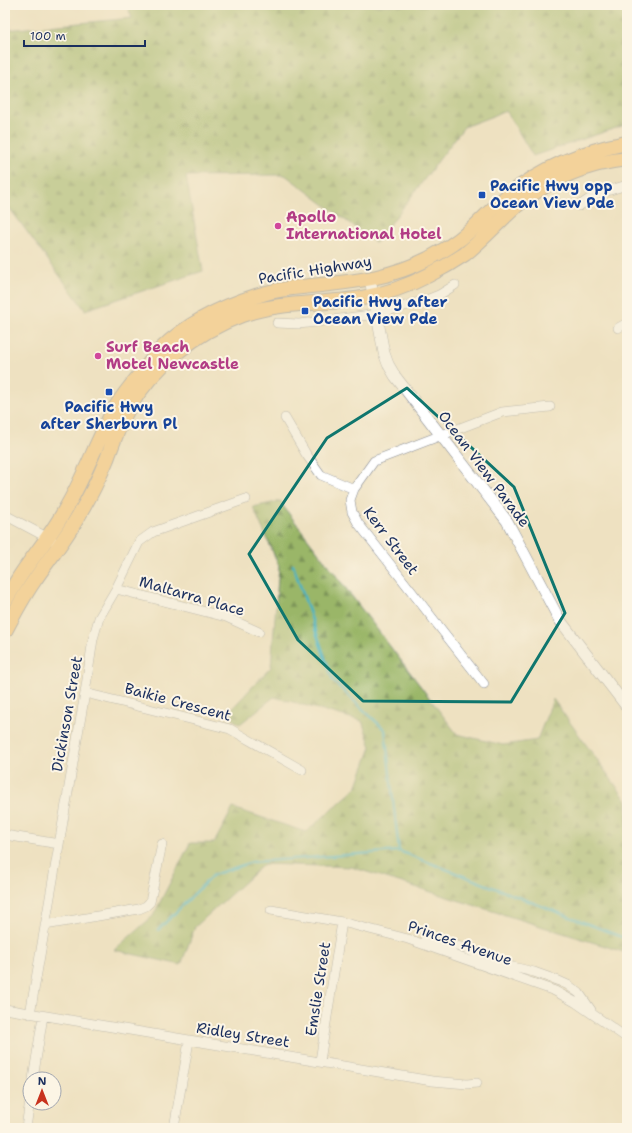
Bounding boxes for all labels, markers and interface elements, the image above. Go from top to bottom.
scale bar [24,22,145,48]
text: 100 m [30,28,66,44]
place label: Pacific Hwy opp Ocean View Pde [490,176,615,213]
marker: Pacific Hwy opp Ocean View Pde [477,190,487,200]
place label: Apollo International Hotel [286,207,441,244]
marker: Apollo International Hotel [273,221,283,231]
street label: Pacific Highway [257,251,373,289]
place label: Pacific Hwy after Ocean View Pde [313,292,448,329]
marker: Pacific Hwy after Ocean View Pde [300,306,310,316]
place label: Surf Beach Motel Newcastle [106,337,239,374]
marker: Surf Beach Motel Newcastle [93,351,103,361]
marker: Pacific Hwy after Sherburn Pl [104,387,114,397]
place label: Pacific Hwy after Sherburn Pl [40,397,178,434]
street label: Ocean View Parade [434,407,534,531]
street label: Kerr Street [359,503,423,579]
street label: Maltarra Place [137,571,247,621]
street label: Dickinson Street [47,655,87,773]
street label: Baikie Crescent [123,678,233,726]
street label: Princes Avenue [405,916,515,970]
street label: Emslie Street [301,940,335,1038]
street label: Ridley Street [195,1018,291,1052]
north arrow [22,1071,62,1111]
text: N [38,1074,47,1089]

